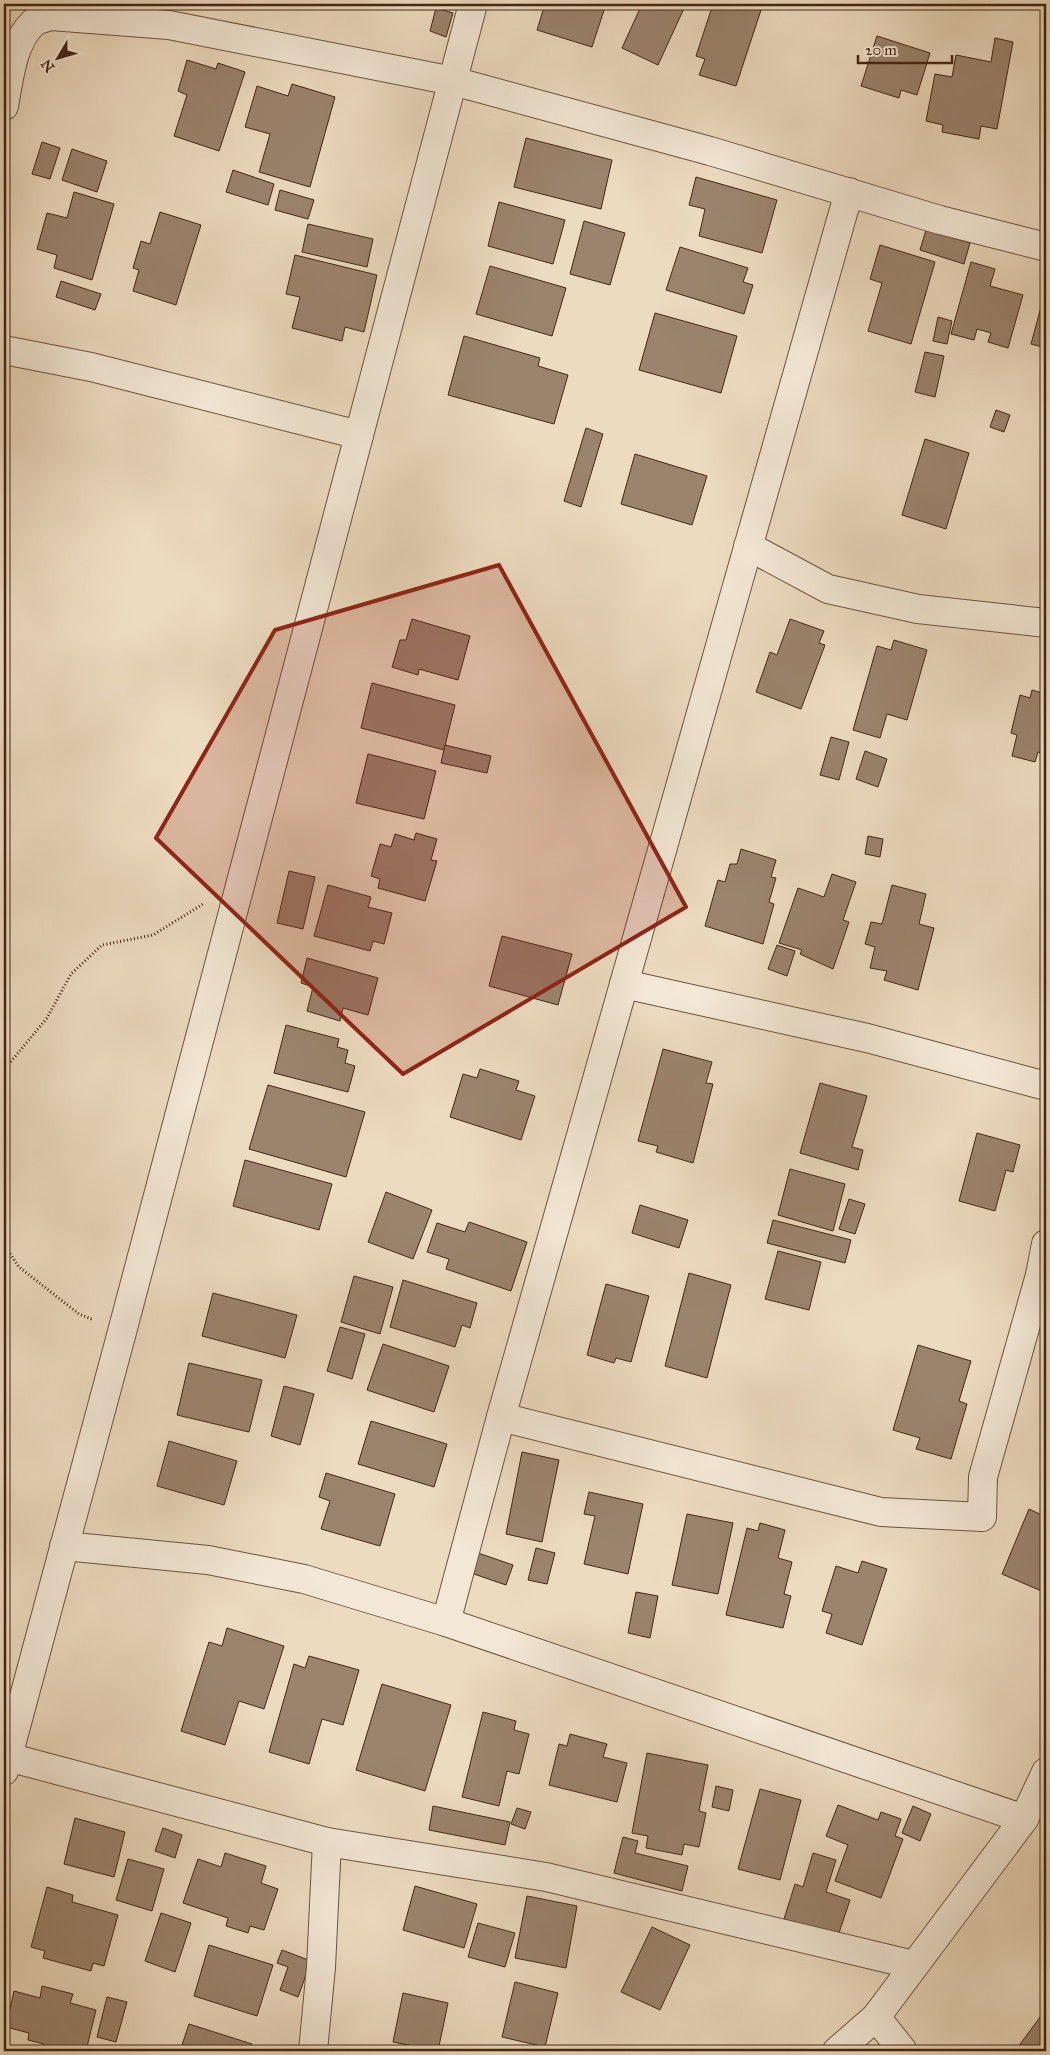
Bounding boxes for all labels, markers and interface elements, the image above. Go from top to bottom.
north arrow [32,32,82,82]
scale bar [858,32,951,64]
text: 20 m [865,41,897,59]
text: N [38,56,59,76]

